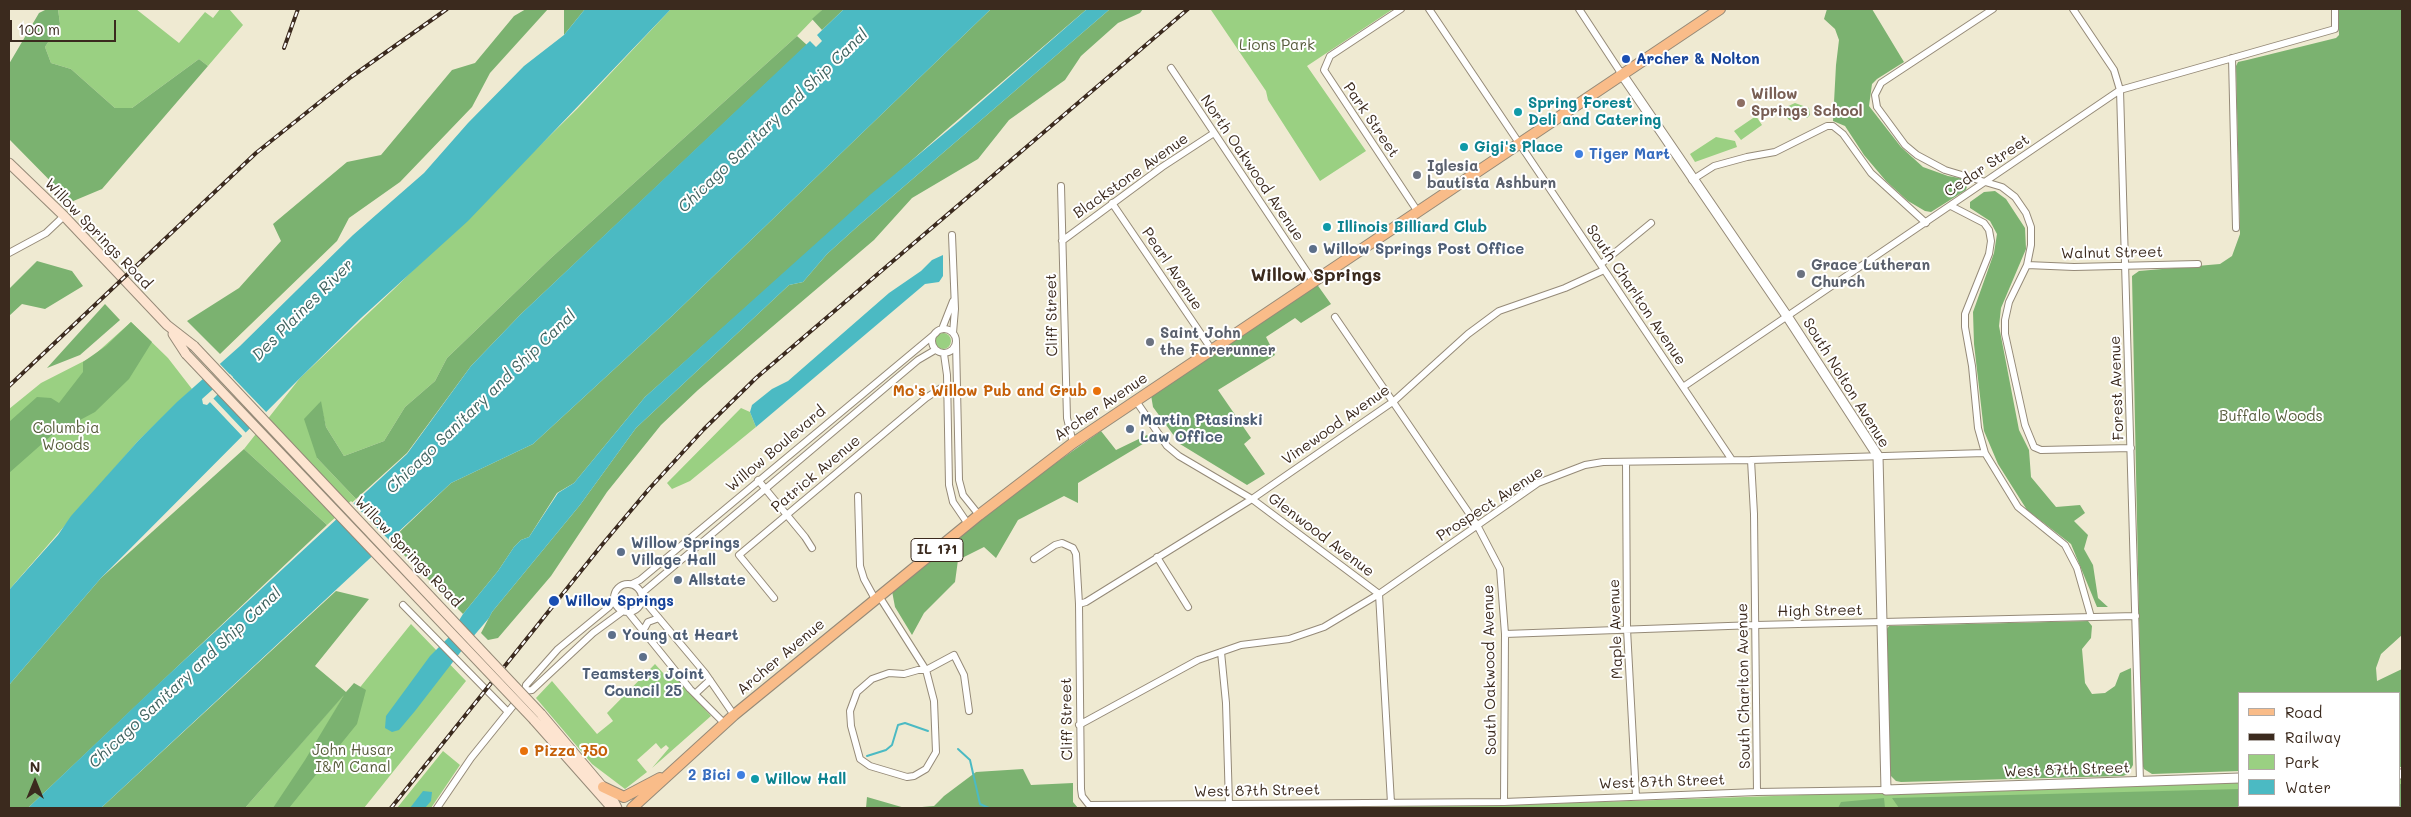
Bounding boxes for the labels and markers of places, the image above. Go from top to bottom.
place label: Archer & Nolton [1636,50,1760,68]
marker: Archer & Nolton [1620,53,1632,65]
place label: Willow Springs School [1751,85,1863,120]
place label: Spring Forest Deli and Catering [1528,94,1661,129]
marker: Willow Springs School [1735,97,1747,109]
marker: Spring Forest Deli and Catering [1512,106,1524,118]
place label: Gigi's Place [1474,138,1563,156]
marker: Gigi's Place [1458,141,1470,153]
place label: Tiger Mart [1589,145,1670,163]
marker: Tiger Mart [1573,148,1585,160]
place label: Iglesia bautista Ashburn [1427,157,1556,192]
marker: Iglesia bautista Ashburn [1411,169,1423,181]
place label: Illinois Billiard Club [1337,218,1487,236]
marker: Illinois Billiard Club [1321,221,1333,233]
place label: Willow Springs Post Office [1323,240,1524,258]
marker: Willow Springs Post Office [1307,243,1319,255]
place label: Grace Lutheran Church [1811,256,1930,291]
marker: Grace Lutheran Church [1795,268,1807,280]
place label: Saint John the Forerunner [1160,324,1276,359]
marker: Saint John the Forerunner [1144,336,1156,348]
place label: Mo's Willow Pub and Grub [893,382,1087,400]
marker: Mo's Willow Pub and Grub [1091,385,1103,397]
place label: Martin Ptasinski Law Office [1140,411,1263,446]
marker: Martin Ptasinski Law Office [1124,423,1136,435]
place label: Willow Springs Village Hall [631,534,740,569]
marker: Willow Springs Village Hall [615,546,627,558]
place label: Allstate [688,571,746,589]
marker: Allstate [672,574,684,586]
place label: Willow Springs [565,592,674,610]
marker: Willow Springs [547,594,561,608]
place label: Young at Heart [622,626,738,644]
marker: Young at Heart [606,629,618,641]
marker: Teamsters Joint Council 25 [637,651,649,663]
place label: Teamsters Joint Council 25 [582,665,704,700]
place label: Pizza 750 [534,742,608,760]
marker: Pizza 750 [518,745,530,757]
place label: 2 Bici [688,766,731,784]
marker: 2 Bici [735,769,747,781]
place label: Willow Hall [765,770,846,788]
marker: Willow Hall [749,773,761,785]

